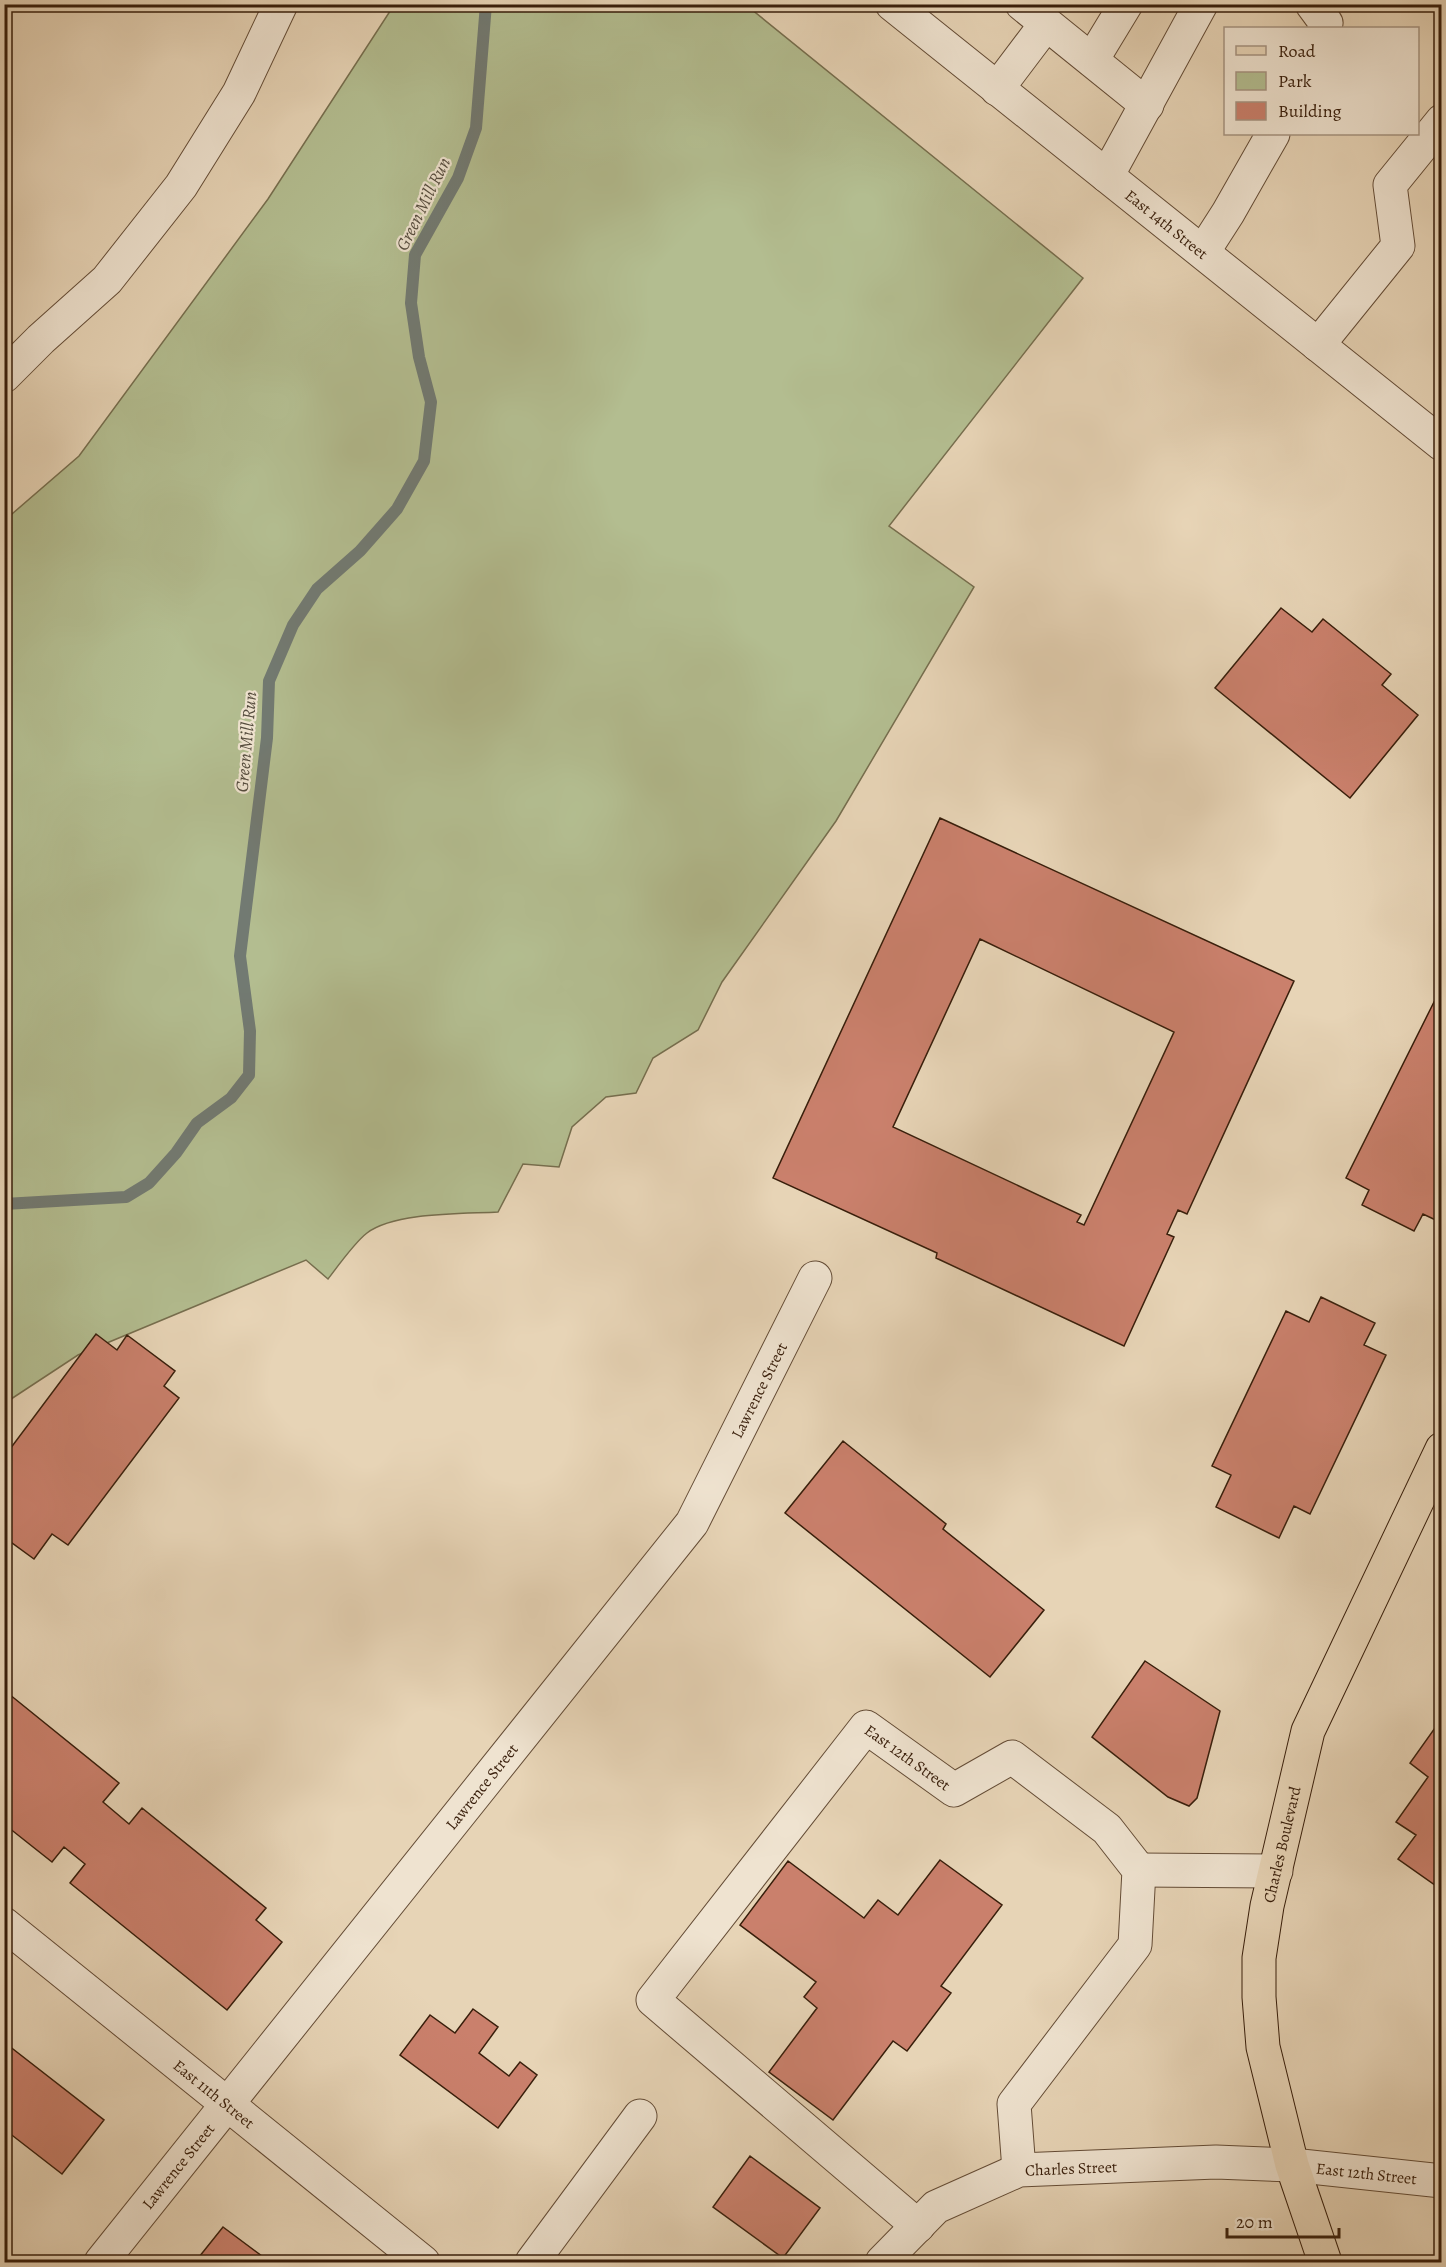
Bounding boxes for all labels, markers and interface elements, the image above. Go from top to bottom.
legend [1224,27,1419,135]
text: Road [1278,39,1316,63]
text: Park [1278,69,1312,93]
text: Building [1278,99,1342,123]
water label: Green Mill Run [390,153,456,255]
street label: East 14th Street [1120,185,1212,265]
water label: Green Mill Run [230,691,262,793]
street label: Lawrence Street [726,1339,793,1442]
street label: East 12th Street [860,1719,955,1796]
street label: Lawrence Street [441,1739,523,1835]
street label: Charles Boulevard [1258,1784,1307,1905]
street label: East 11th Street [168,2055,259,2134]
street label: Lawrence Street [137,2119,220,2214]
street label: Charles Street [1025,2156,1118,2182]
street label: East 12th Street [1315,2158,1418,2190]
scale bar [1227,2201,1340,2239]
text: 20 m [1236,2210,1273,2234]

